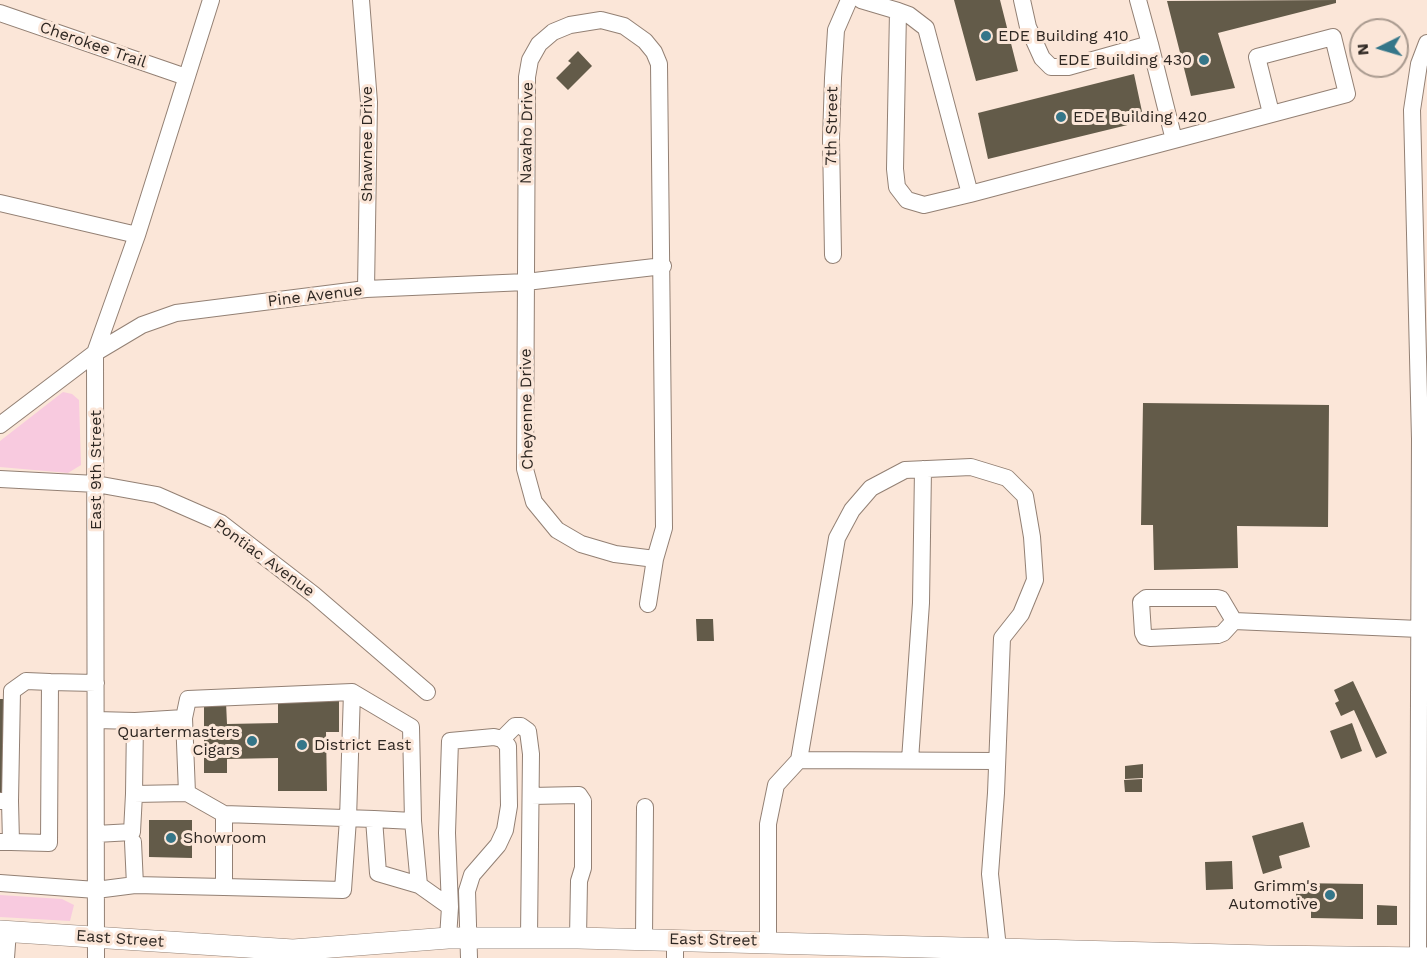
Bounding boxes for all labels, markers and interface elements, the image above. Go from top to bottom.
street label: Cherokee Trail [37,18,149,72]
north arrow [1349,18,1409,78]
place label: EDE Building 410 [998,26,1129,46]
marker: EDE Building 410 [979,29,993,43]
text: N [1353,43,1373,56]
place label: EDE Building 430 [1058,50,1192,70]
marker: EDE Building 430 [1197,53,1211,67]
street label: Navaho Drive [517,82,537,184]
street label: Shawnee Drive [357,86,377,202]
street label: 7th Street [822,86,842,166]
place label: EDE Building 420 [1073,107,1207,127]
marker: EDE Building 420 [1054,110,1068,124]
street label: Pine Avenue [267,281,363,311]
street label: Cheyenne Drive [516,348,538,470]
street label: East 9th Street [86,410,106,530]
street label: Pontiac Avenue [210,515,318,601]
place label: Quartermasters Cigars [117,722,240,760]
marker: Quartermasters Cigars [245,734,259,748]
place label: District East [314,735,411,755]
marker: District East [295,738,309,752]
place label: Showroom [183,828,267,848]
marker: Showroom [164,831,178,845]
place label: Grimm's Automotive [1228,876,1318,914]
marker: Grimm's Automotive [1323,888,1337,902]
street label: East Street [75,926,165,952]
street label: East Street [669,930,757,950]

